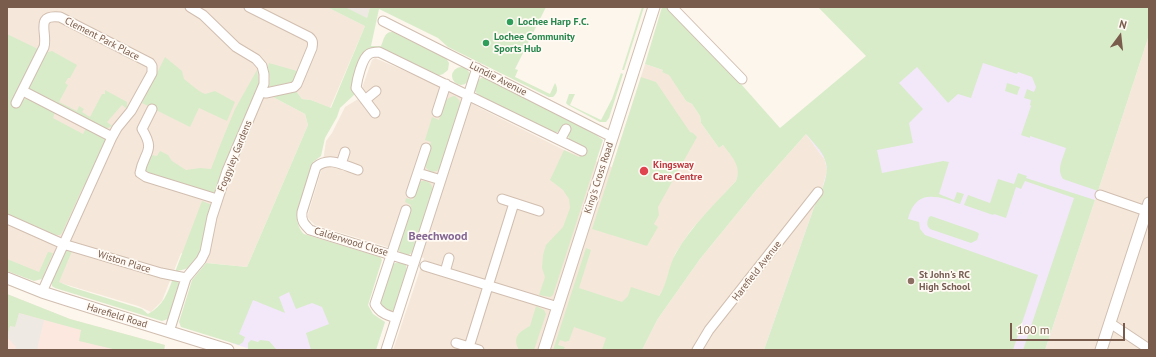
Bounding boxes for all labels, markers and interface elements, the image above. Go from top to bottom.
street label: Clement Park Place [63,15,141,63]
place label: Lochee Harp F.C. [518,16,589,28]
north arrow [1100,16,1140,56]
marker: Lochee Harp F.C. [505,17,515,27]
text: N [1118,17,1128,32]
place label: Lochee Community Sports Hub [494,31,575,54]
marker: Lochee Community Sports Hub [481,38,491,48]
street label: Lundie Avenue [467,59,529,99]
street label: Foggyley Gardens [215,119,255,193]
street label: King's Cross Road [582,141,616,215]
place label: Kingsway Care Centre [653,159,702,182]
marker: Kingsway Care Centre [638,165,650,177]
street label: Calderwood Close [313,225,389,259]
district label: Beechwood [409,230,467,244]
street label: Harefield Avenue [730,239,784,303]
street label: Wiston Place [96,248,152,276]
place label: St John's RC High School [919,269,970,292]
marker: St John's RC High School [906,276,916,286]
street label: Harefield Road [85,301,149,331]
scale bar [1012,315,1127,341]
text: 100 m [1017,322,1050,337]

